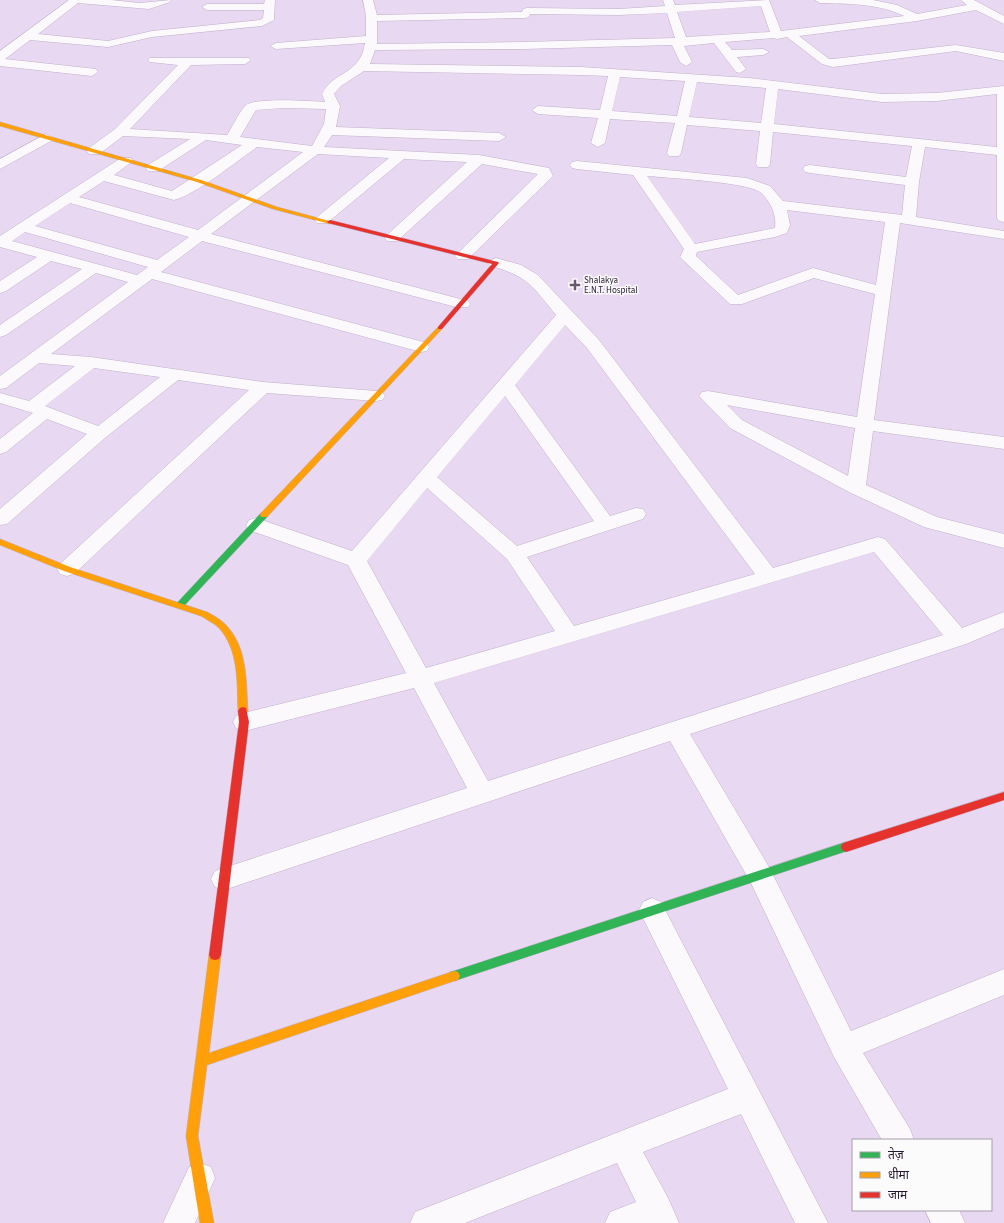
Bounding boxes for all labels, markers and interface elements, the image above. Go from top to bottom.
place label: Shalakya E.N.T. Hospital [584,274,637,297]
marker: Shalakya E.N.T. Hospital [569,279,581,291]
legend [852,1139,992,1211]
text: तेज़ [888,1147,905,1164]
text: धीमा [888,1167,910,1184]
text: जाम [888,1187,908,1204]

